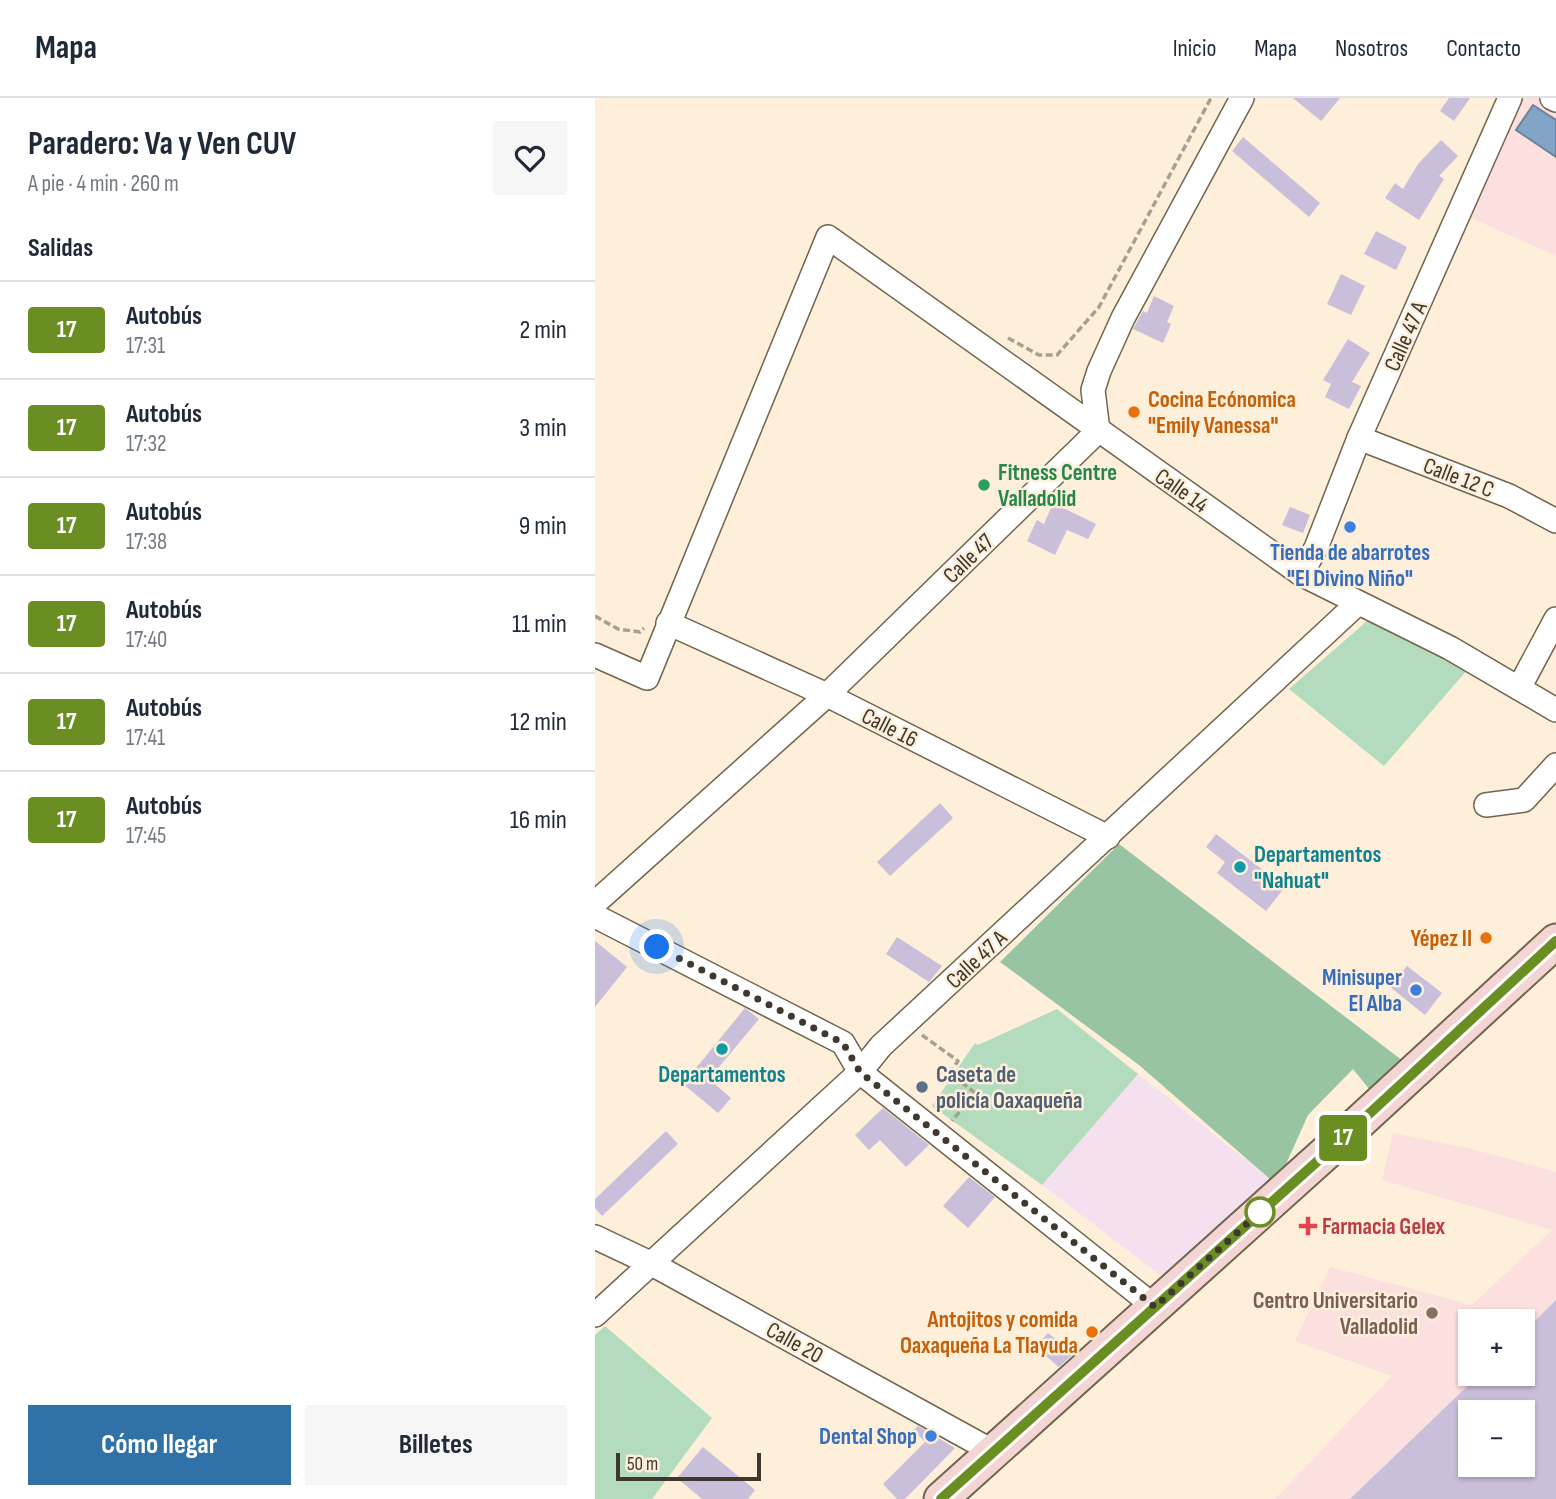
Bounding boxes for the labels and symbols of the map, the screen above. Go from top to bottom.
street label: Calle 47 A [1378,297,1434,376]
place label: Cocina Ecónomica "Emily Vanessa" [1148,386,1296,440]
marker: Cocina Ecónomica "Emily Vanessa" [1126,404,1142,420]
street label: Calle 12 C [1419,452,1498,504]
place label: Fitness Centre Valladolid [998,459,1117,513]
street label: Calle 14 [1149,463,1214,519]
marker: Fitness Centre Valladolid [976,477,992,493]
marker: Tienda de abarrotes "El Divino Niño" [1342,519,1358,535]
street label: Calle 47 [937,528,1000,590]
place label: Tienda de abarrotes "El Divino Niño" [1270,539,1430,593]
street label: Calle 16 [857,702,922,754]
place label: Departamentos "Nahuat" [1254,841,1381,895]
marker: Departamentos "Nahuat" [1232,859,1248,875]
street label: Calle 47 A [940,924,1013,995]
place label: Yépez II [1411,925,1472,953]
your location [639,929,674,964]
marker: Yépez II [1478,930,1494,946]
place label: Minisuper El Alba [1322,964,1402,1018]
marker: Minisuper El Alba [1408,982,1424,998]
marker: Departamentos [714,1041,730,1057]
place label: Departamentos [658,1061,786,1089]
place label: Caseta de policía Oaxaqueña [936,1061,1083,1115]
marker: Caseta de policía Oaxaqueña [914,1079,930,1095]
line badge: 17 [1311,1115,1375,1161]
unlabelled marker [1245,1197,1275,1227]
place label: Farmacia Gelex [1322,1213,1445,1241]
marker: Farmacia Gelex [1300,1218,1316,1234]
place label: Centro Universitario Valladolid [1253,1287,1418,1341]
marker: Centro Universitario Valladolid [1424,1305,1440,1321]
place label: Antojitos y comida Oaxaqueña La Tlayuda [900,1306,1078,1360]
street label: Calle 20 [761,1316,828,1370]
marker: Antojitos y comida Oaxaqueña La Tlayuda [1084,1324,1100,1340]
place label: Dental Shop [819,1423,917,1451]
marker: Dental Shop [923,1428,939,1444]
scale bar [616,1450,761,1482]

